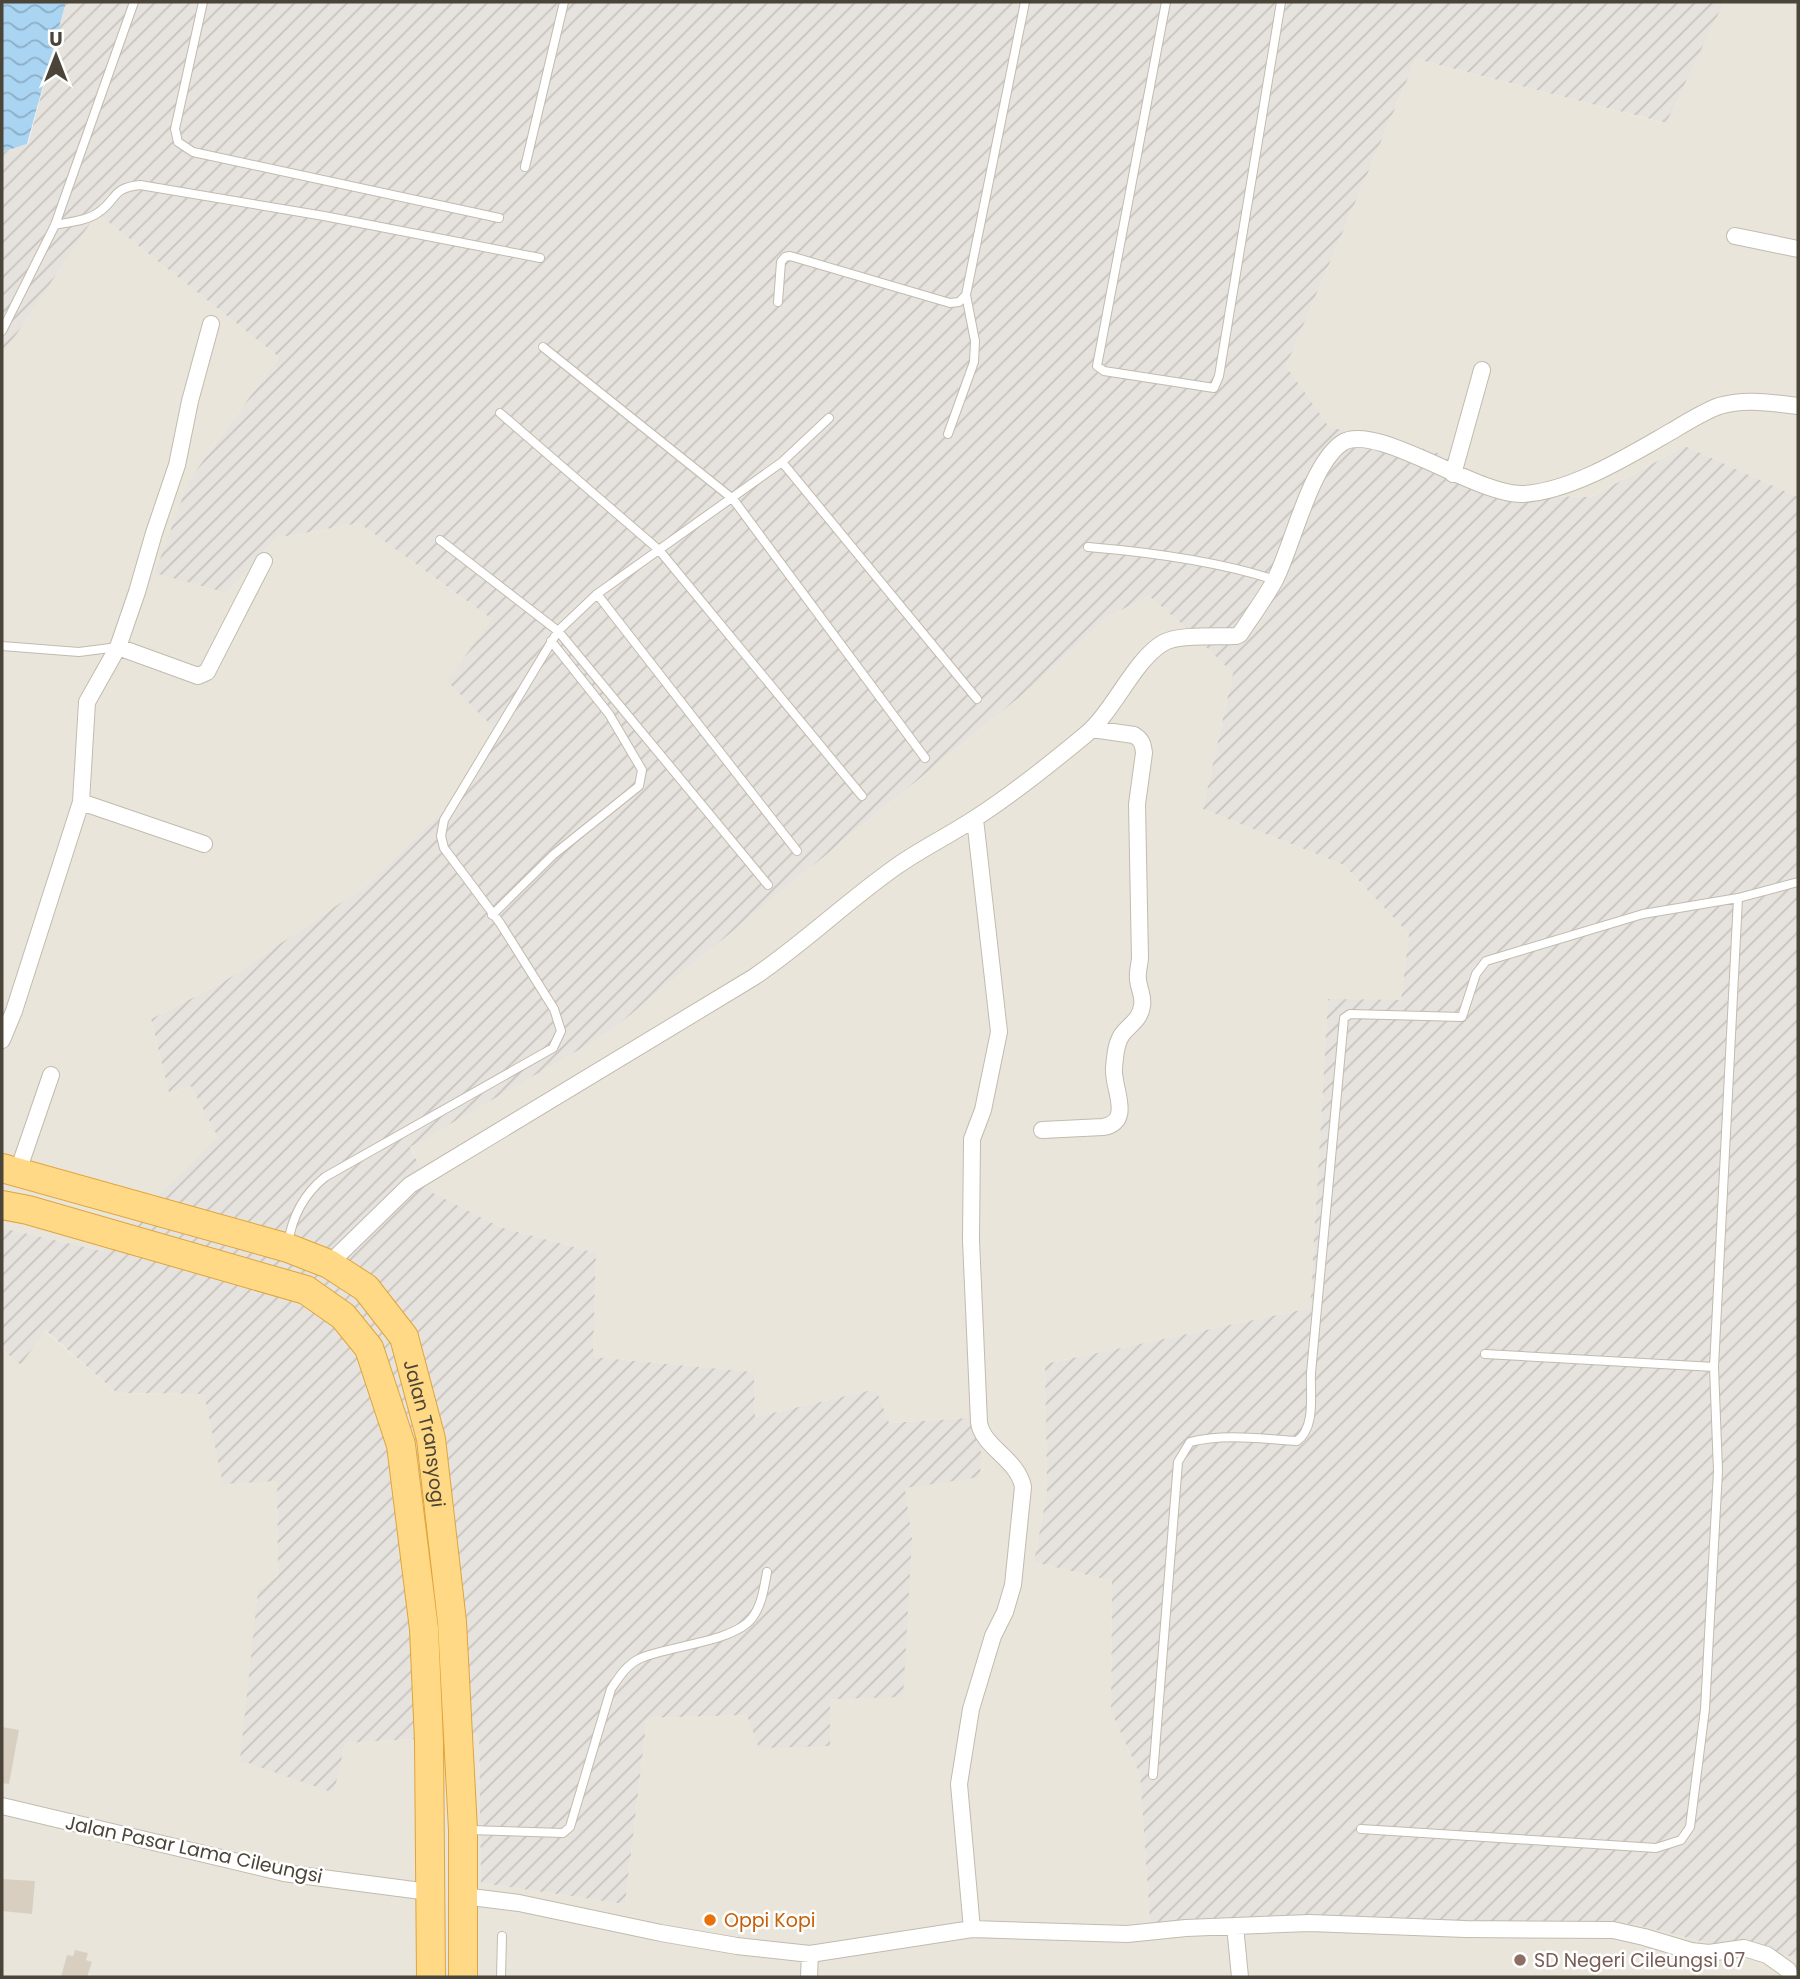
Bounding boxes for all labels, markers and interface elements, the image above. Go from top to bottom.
north arrow [21,21,91,91]
text: U [49,26,63,53]
street label: Jalan Transyogi [397,1357,452,1509]
street label: Jalan Pasar Lama Cileungsi [63,1809,325,1890]
place label: Oppi Kopi [724,1907,815,1934]
marker: Oppi Kopi [702,1912,718,1928]
place label: SD Negeri Cileungsi 07 [1534,1947,1745,1974]
marker: SD Negeri Cileungsi 07 [1512,1952,1528,1968]

